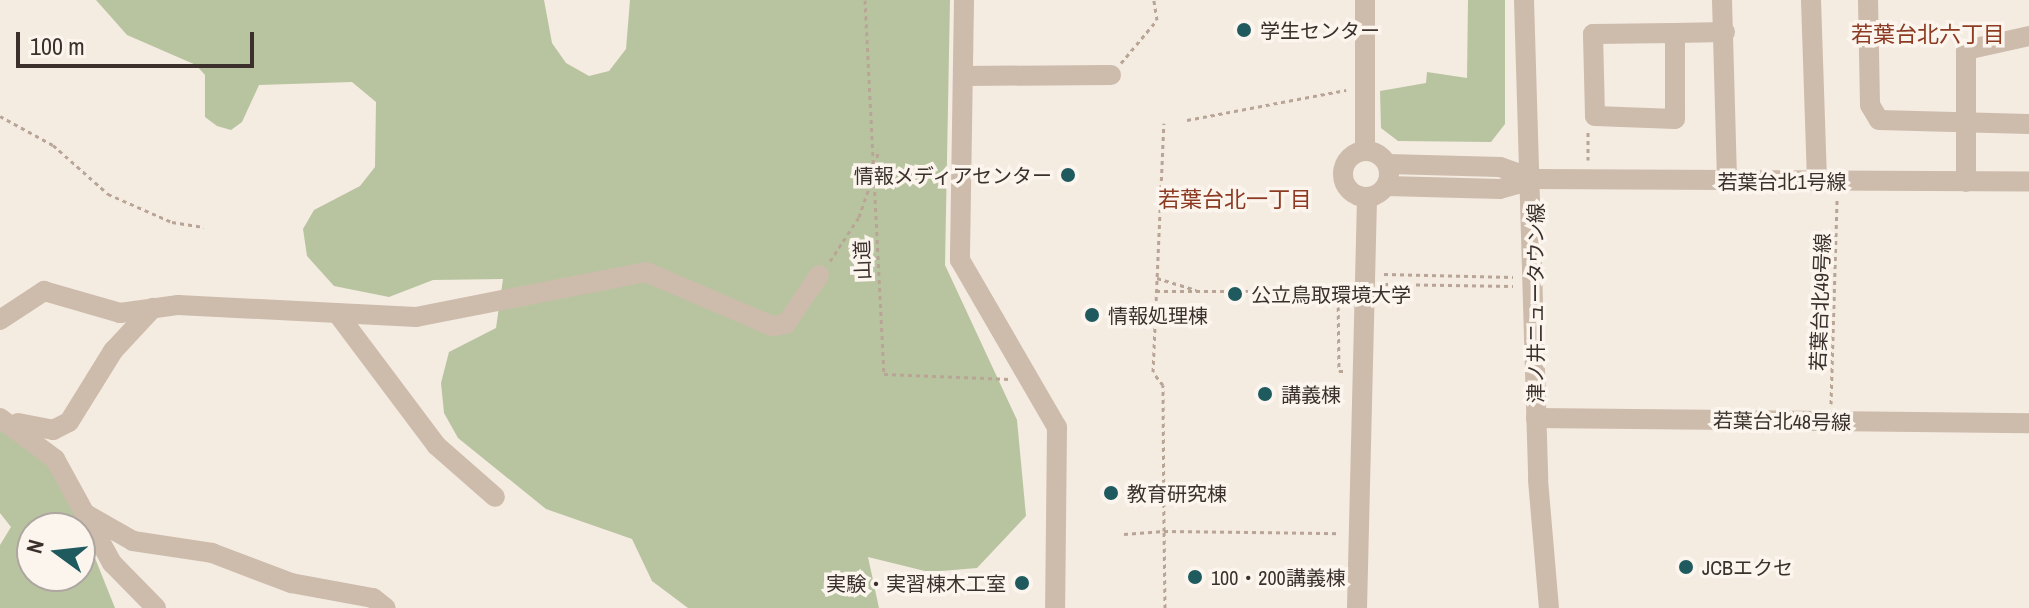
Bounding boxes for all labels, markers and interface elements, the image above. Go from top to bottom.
scale bar [20,16,258,66]
place label: 学生センター [1260,18,1380,42]
marker: 学生センター [1235,21,1253,39]
district label: 若葉台北六丁目 [1851,22,2005,48]
text: 100 m [30,30,85,62]
place label: 情報メディアセンター [852,163,1052,187]
marker: 情報メディアセンター [1059,166,1077,184]
street label: 若葉台北1号線 [1717,169,1847,193]
district label: 若葉台北一丁目 [1158,187,1312,213]
street label: 津ノ井ニュータウン線 [1523,203,1547,403]
street label: 若葉台北49号線 [1806,233,1834,371]
street label: 山道 [849,240,875,280]
place label: 公立鳥取環境大学 [1251,282,1411,306]
marker: 公立鳥取環境大学 [1226,285,1244,303]
place label: 情報処理棟 [1108,303,1208,327]
marker: 情報処理棟 [1083,306,1101,324]
place label: 講義棟 [1281,382,1341,406]
marker: 講義棟 [1256,385,1274,403]
street label: 若葉台北48号線 [1713,408,1851,434]
place label: 教育研究棟 [1127,481,1227,505]
marker: 教育研究棟 [1102,484,1120,502]
north arrow [16,512,96,592]
text: N [19,536,51,556]
place label: JCBエクセ [1702,555,1793,579]
marker: JCBエクセ [1677,558,1695,576]
place label: 100・200講義棟 [1211,565,1346,589]
marker: 100・200講義棟 [1186,568,1204,586]
place label: 実験・実習棟木工室 [826,571,1006,595]
marker: 実験・実習棟木工室 [1013,574,1031,592]

